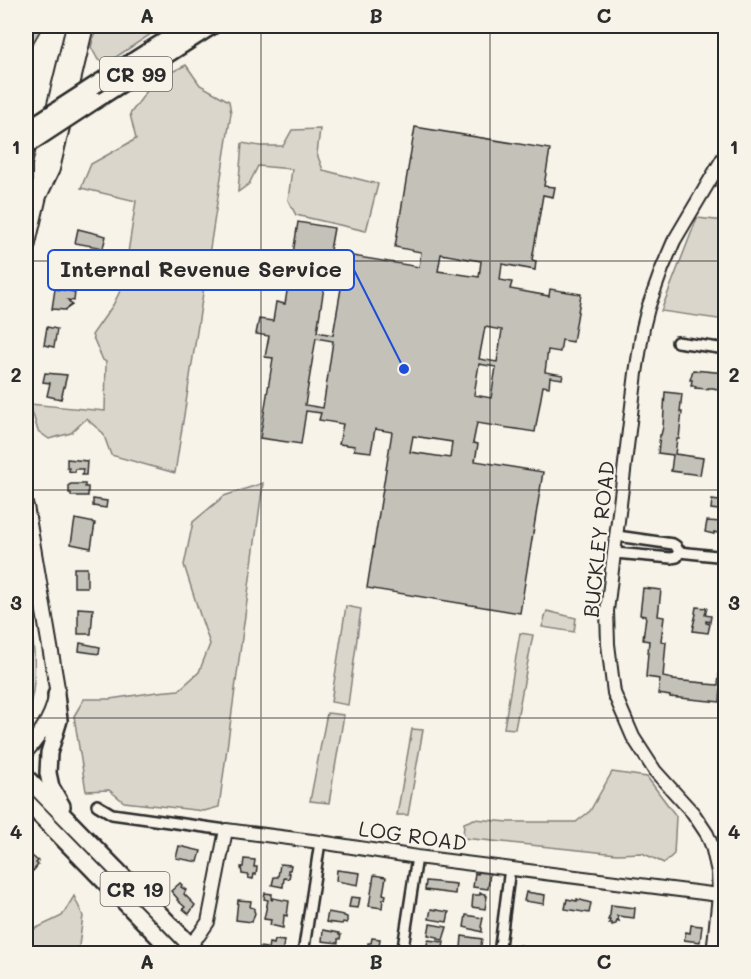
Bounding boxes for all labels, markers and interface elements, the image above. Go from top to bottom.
text: A [140,2,154,28]
text: B [369,2,383,28]
text: C [597,2,612,28]
road number: CR 99 [100,57,172,91]
text: 1 [12,133,20,159]
text: 1 [730,133,738,159]
callout: Internal Revenue Service [48,250,354,290]
text: Internal Revenue Service [60,254,342,283]
text: 2 [10,361,22,387]
text: 2 [728,361,740,387]
street label: BUCKLEY ROAD [576,459,620,619]
text: 3 [10,589,22,615]
text: 3 [728,589,740,615]
street label: LOG ROAD [357,814,469,856]
text: 4 [10,818,23,844]
text: 4 [728,818,741,844]
road number: CR 19 [100,872,170,906]
text: A [140,948,154,974]
text: B [369,948,383,974]
text: C [597,948,612,974]

